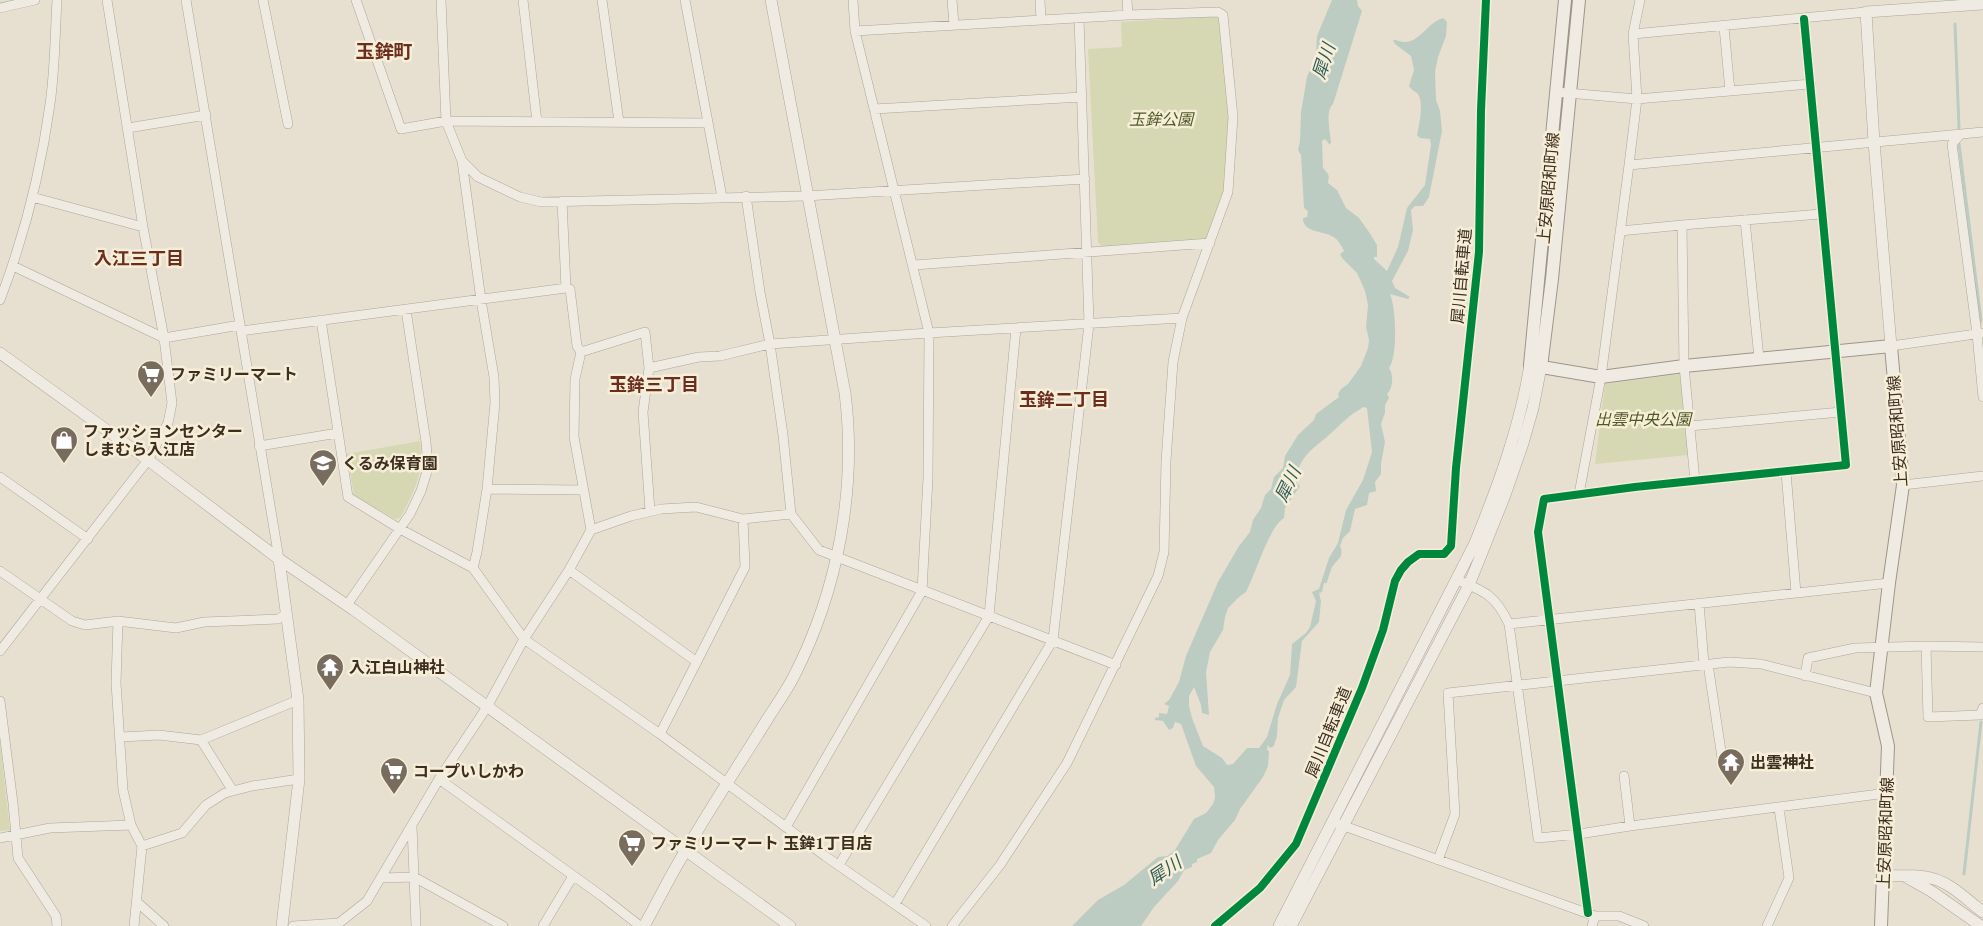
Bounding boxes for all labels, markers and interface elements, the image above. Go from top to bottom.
district label: 玉鉾町 [355,38,413,63]
water label: 犀川 [1306,38,1341,82]
park label: 玉鉾公園 [1129,108,1195,130]
street label: 上安原昭和町線 [1532,131,1564,245]
street label: 犀川自転車道 [1446,227,1476,325]
district label: 入江三丁目 [94,246,184,270]
supermarket icon: ファミリーマート [136,359,166,398]
place label: ファミリーマート [170,363,298,385]
district label: 玉鉾三丁目 [609,372,699,396]
street label: 上安原昭和町線 [1882,374,1912,488]
district label: 玉鉾二丁目 [1019,387,1109,411]
park label: 出雲中央公園 [1595,408,1693,430]
place label: ファッションセンター しまむら入江店 [83,420,243,460]
shop icon: ファッションセンター しまむら入江店 [49,425,79,464]
school or university icon: くるみ保育園 [308,448,338,487]
place label: くるみ保育園 [342,452,438,474]
water label: 犀川 [1268,461,1307,505]
temple icon: 入江白山神社 [315,652,345,691]
place label: 入江白山神社 [349,656,445,678]
street label: 犀川自転車道 [1300,683,1356,781]
temple icon: 出雲神社 [1716,747,1746,786]
place label: 出雲神社 [1750,751,1814,773]
supermarket icon: コープいしかわ [379,756,409,795]
place label: コープいしかわ [413,760,524,782]
street label: 上安原昭和町線 [1872,777,1898,889]
supermarket icon: ファミリーマート 玉鉾1丁目店 [617,828,647,867]
place label: ファミリーマート 玉鉾1丁目店 [651,832,872,854]
water label: 犀川 [1142,849,1187,890]

